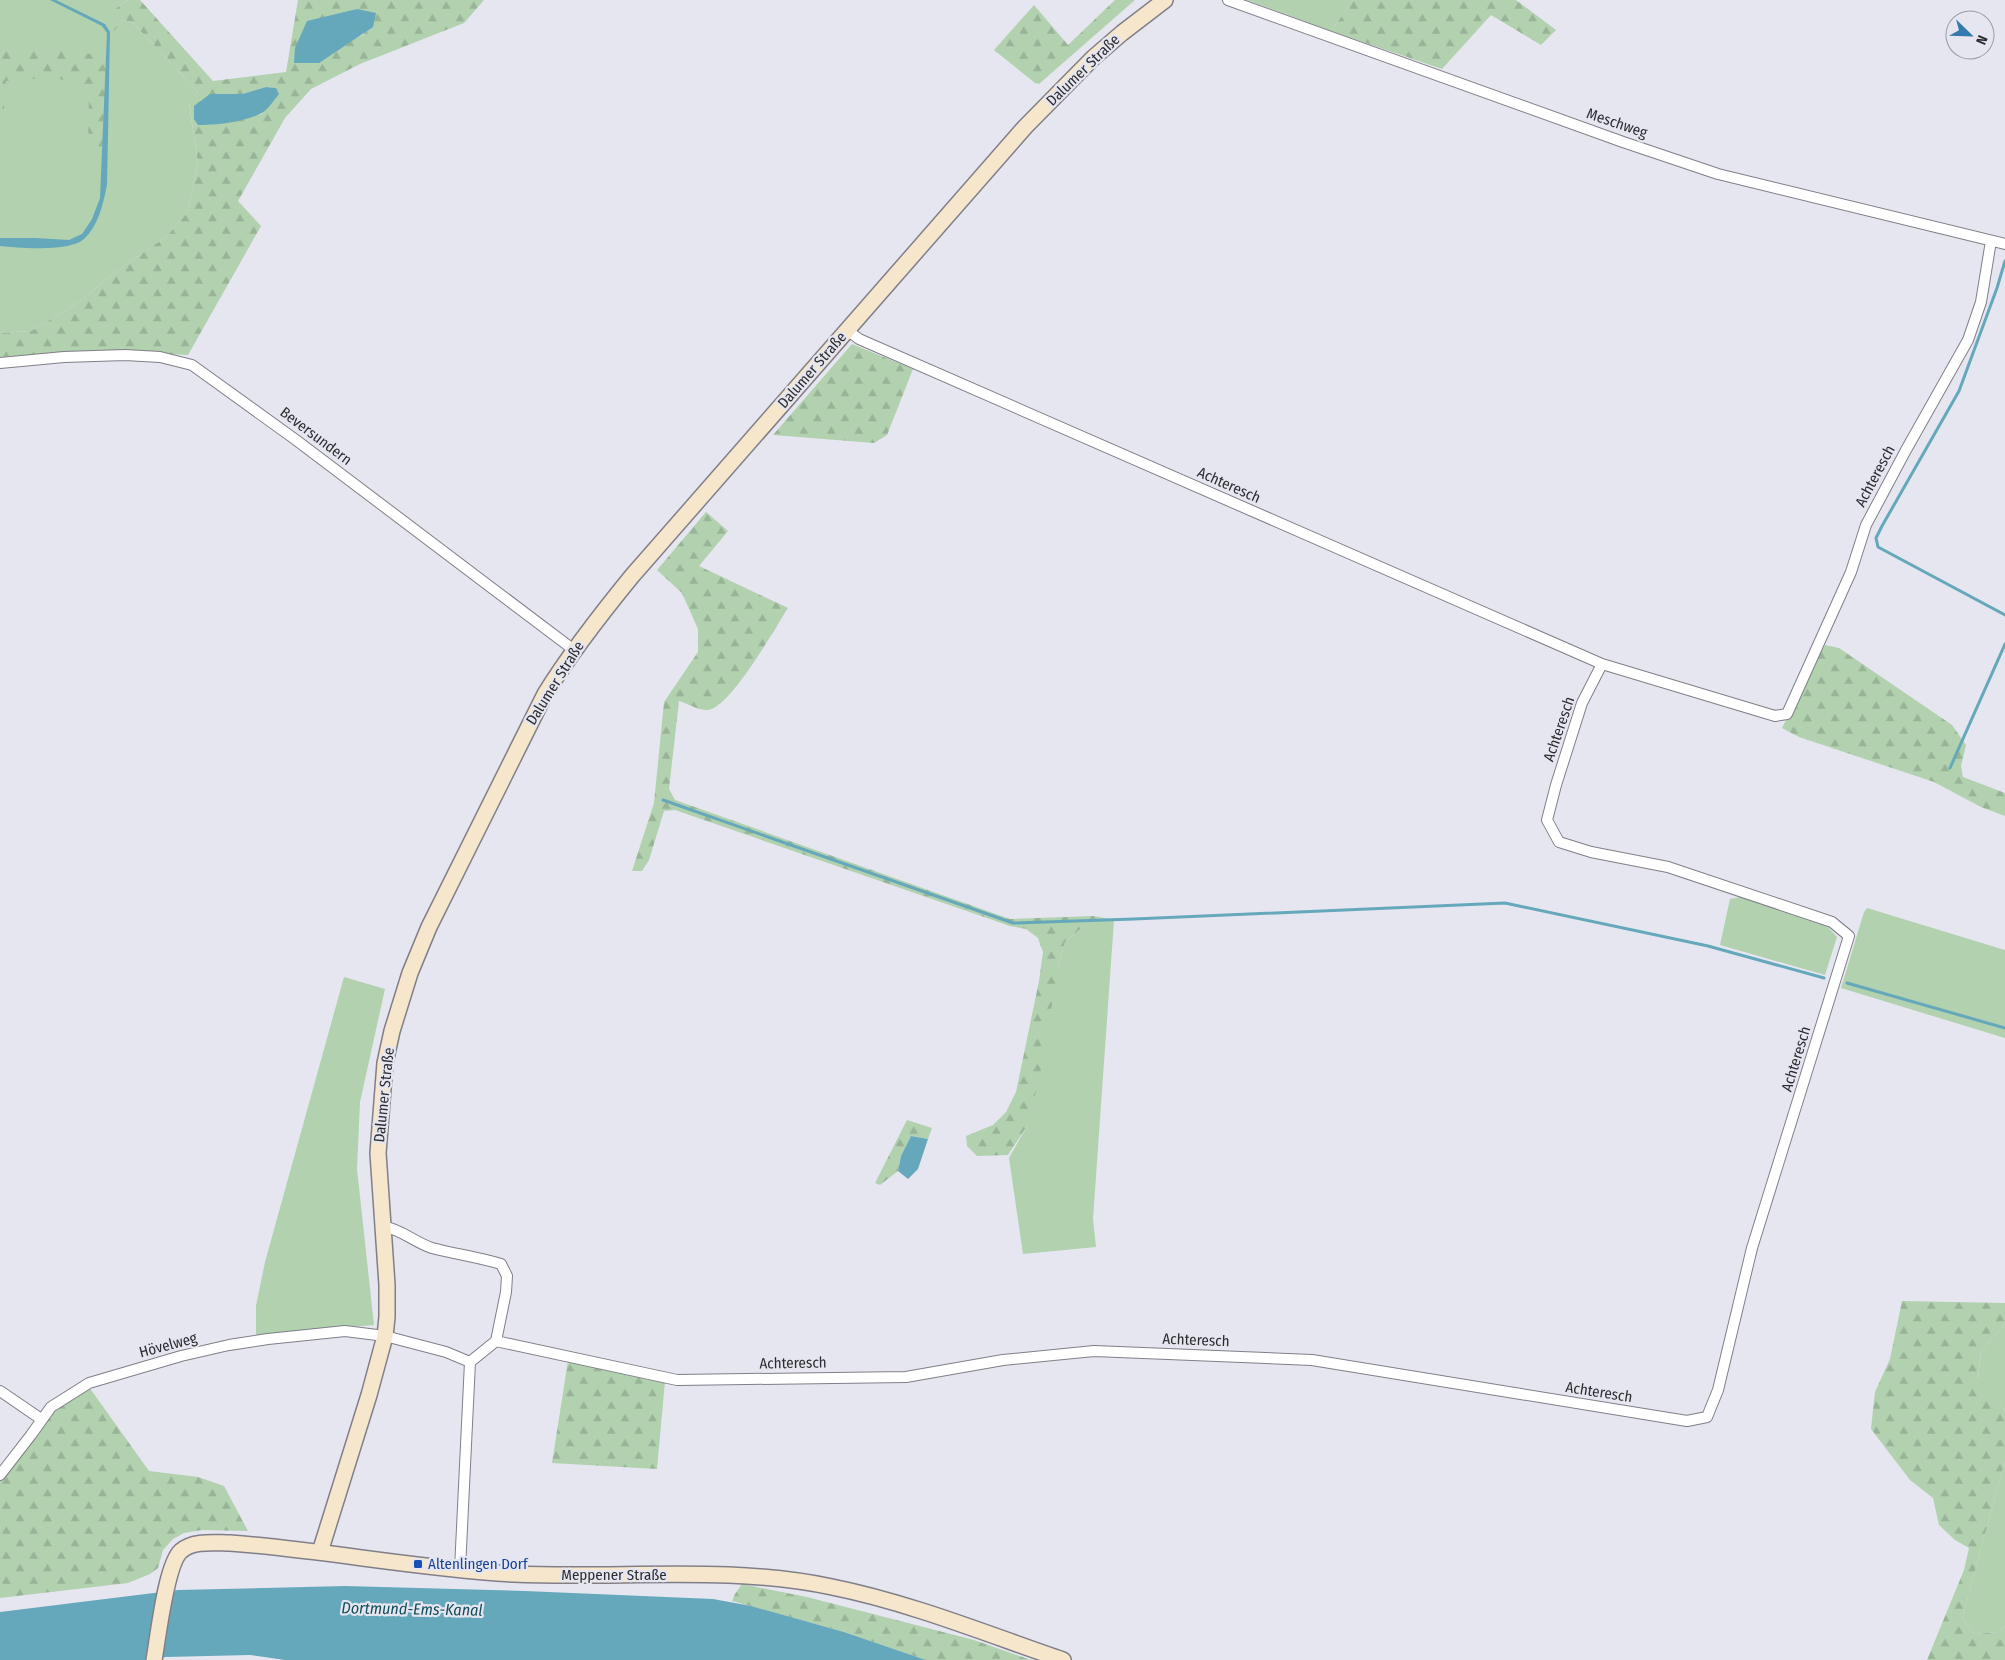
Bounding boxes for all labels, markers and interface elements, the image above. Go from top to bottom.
north arrow [1945,10,1995,60]
street label: Dalumer Straße [1043,30,1123,110]
text: N [1972,33,1991,47]
street label: Meschweg [1584,104,1650,142]
street label: Dalumer Straße [774,328,850,412]
street label: Beversundern [276,403,356,469]
street label: Achteresch [1851,442,1899,510]
street label: Achteresch [1195,463,1263,507]
street label: Dalumer Straße [522,638,588,728]
street label: Achteresch [1540,694,1578,764]
street label: Achteresch [1778,1024,1814,1094]
street label: Dalumer Straße [370,1047,398,1143]
street label: Hövelweg [137,1329,199,1361]
street label: Achteresch [1162,1330,1230,1350]
street label: Achteresch [759,1353,827,1373]
street label: Achteresch [1564,1378,1634,1406]
place label: Altenlingen Dorf [428,1555,529,1573]
marker: Altenlingen Dorf [412,1558,424,1570]
street label: Meppener Straße [561,1566,667,1584]
water label: Dortmund-Ems-Kanal [341,1598,483,1620]

